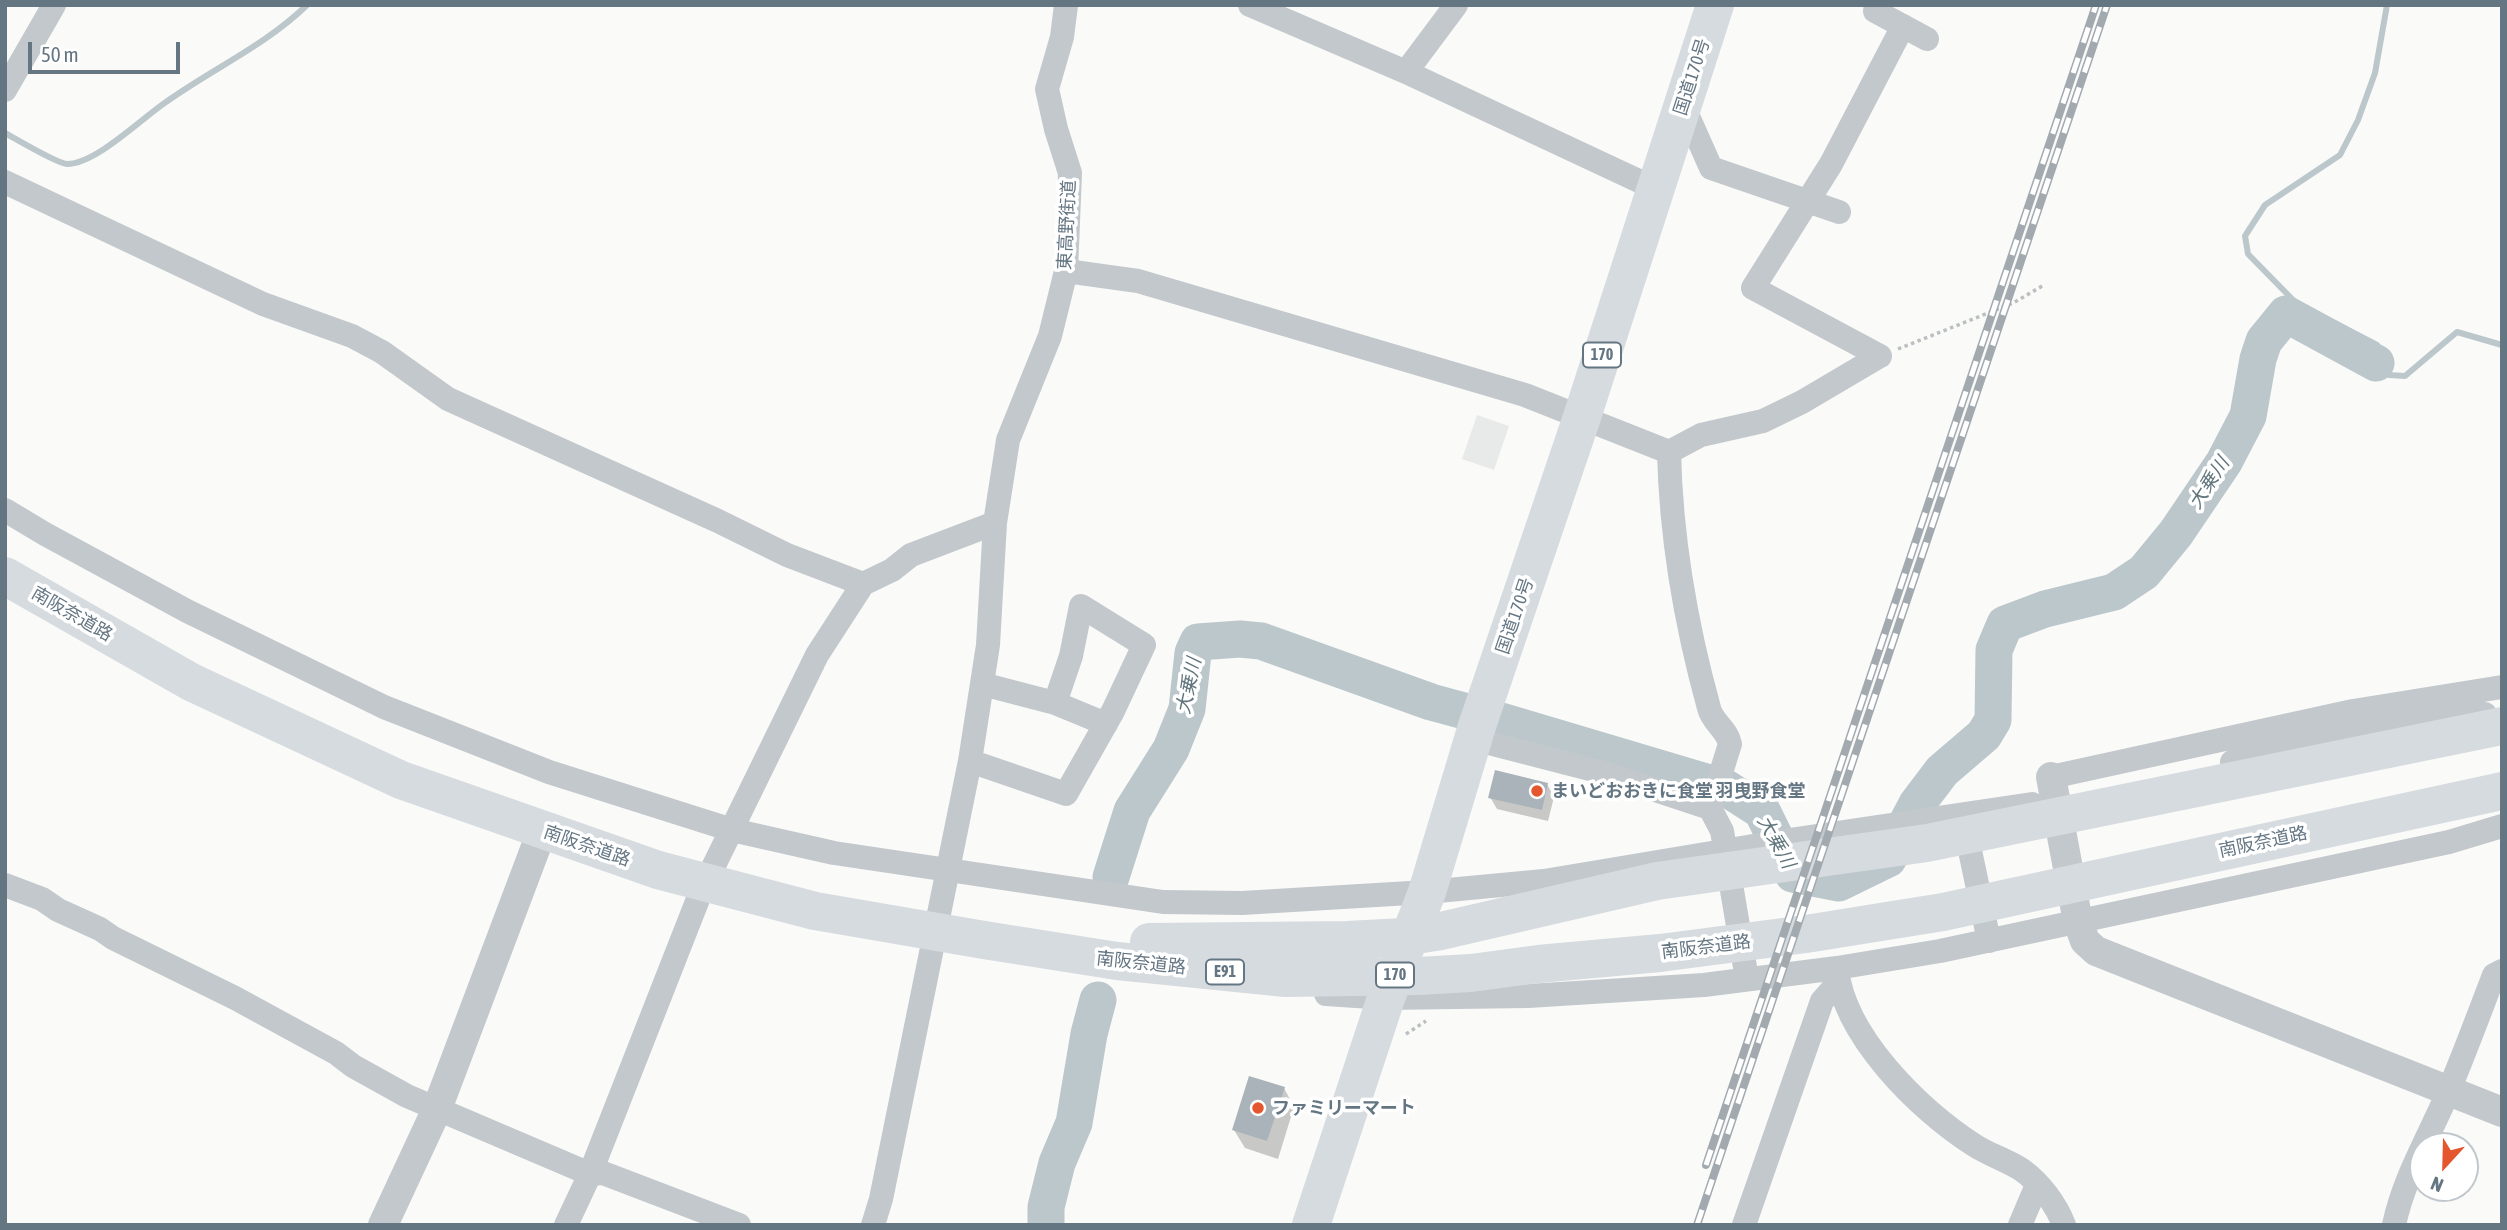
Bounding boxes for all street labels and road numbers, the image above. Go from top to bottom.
street label: 国道170号 [1669,36,1715,118]
street label: 東高野街道 [1054,179,1080,271]
road number: 170 [1583,342,1621,368]
street label: 国道170号 [1492,575,1538,657]
street label: 南阪奈道路 [28,582,116,646]
street label: 南阪奈道路 [541,821,633,871]
street label: 南阪奈道路 [2217,822,2309,862]
street label: 南阪奈道路 [1660,931,1752,963]
street label: 南阪奈道路 [1095,948,1187,978]
road number: E91 [1206,960,1244,984]
road number: 170 [1376,962,1414,987]

